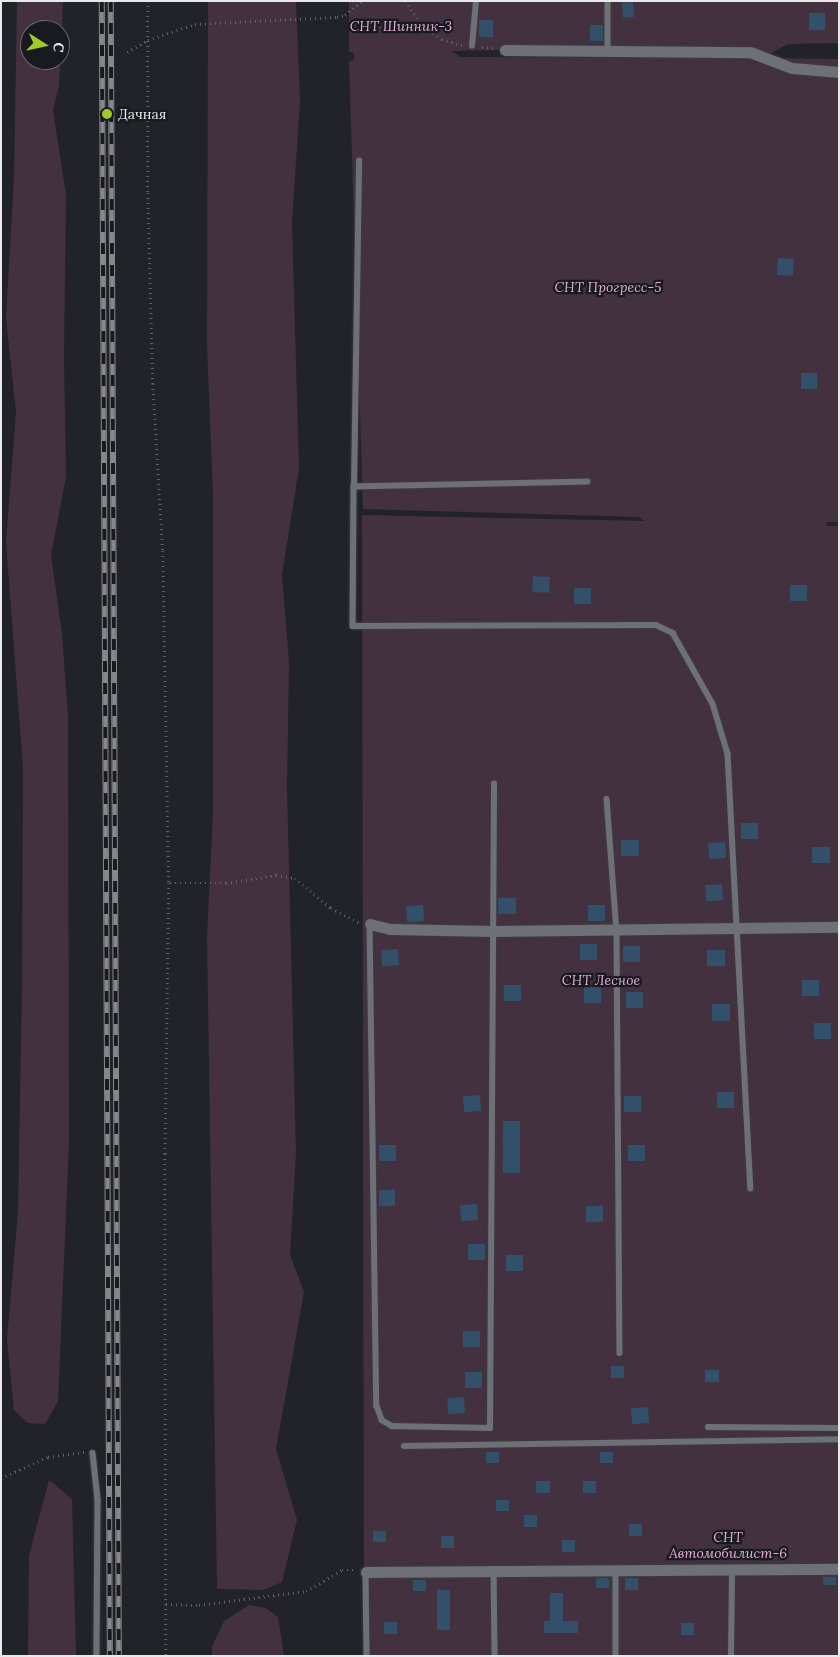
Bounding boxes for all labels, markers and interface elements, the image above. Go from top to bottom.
park label: СНТ Шинник-3 [350,18,452,34]
north arrow [20,20,70,70]
text: С [49,41,68,54]
place label: Дачная [118,106,166,122]
marker: Дачная [100,107,114,121]
park label: СНТ Прогресс-5 [554,279,662,295]
park label: СНТ Лесное [562,972,640,988]
park label: СНТ Автомобилист-6 [669,1529,787,1561]

